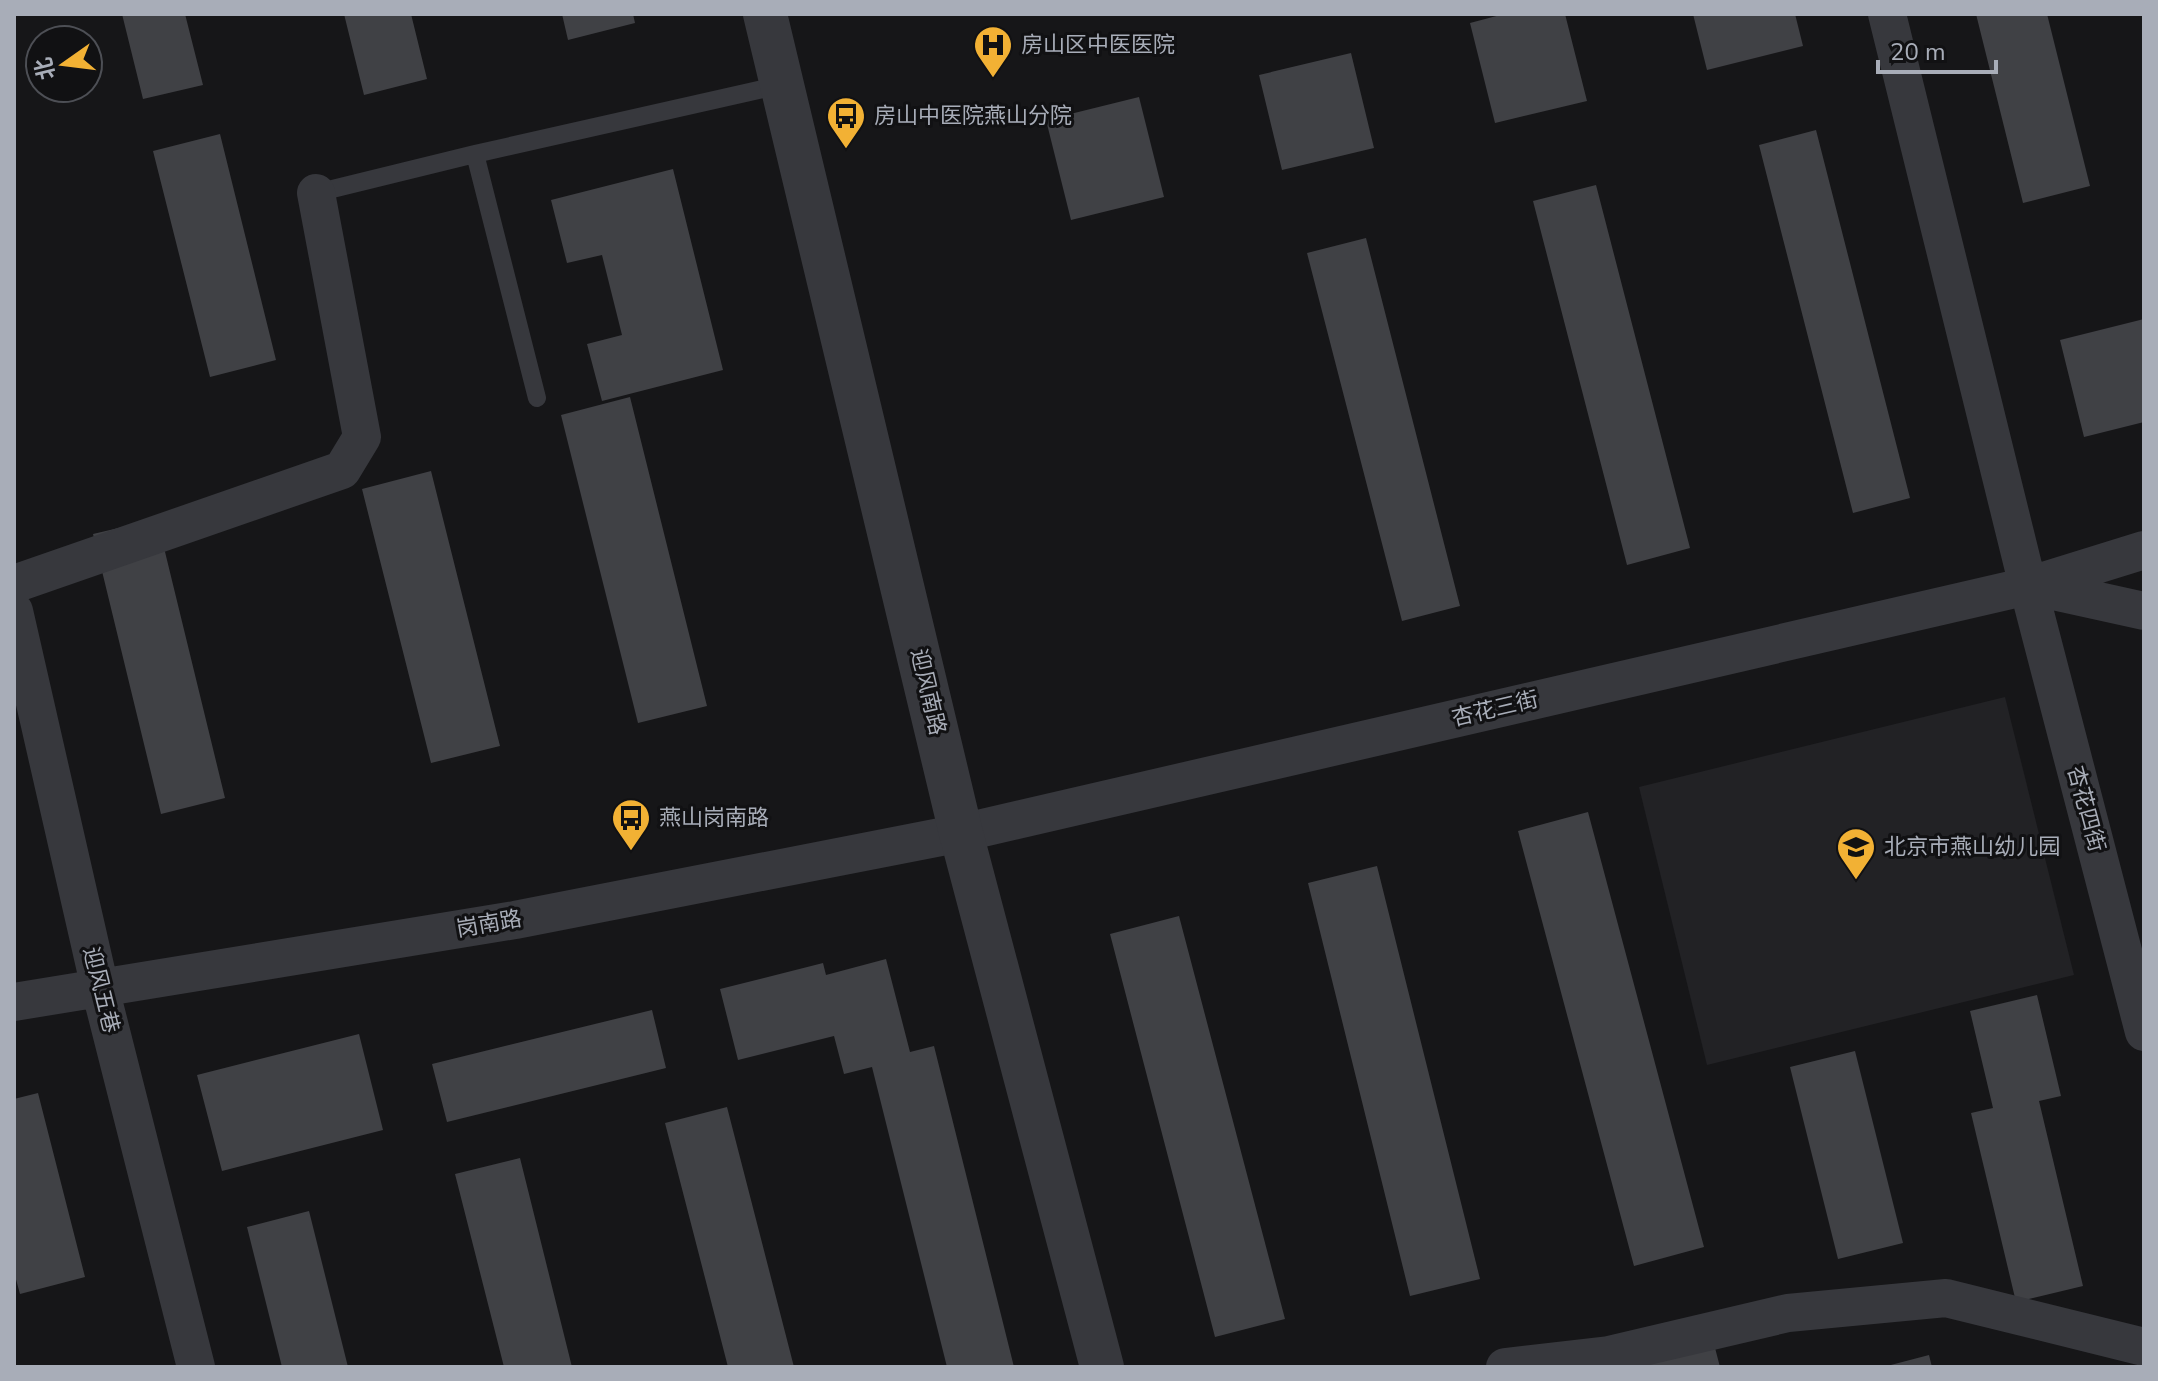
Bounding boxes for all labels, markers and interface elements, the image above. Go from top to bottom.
north arrow [24,24,104,104]
hospital icon: 房山区中医医院 [972,24,1014,79]
scale bar [1878,24,1996,74]
place label: 房山区中医医院 [1021,30,1175,60]
text: 20 m [1890,36,1946,68]
text: 北 [28,54,63,83]
bus stop icon: 房山中医院燕山分院 [825,95,867,150]
place label: 房山中医院燕山分院 [874,101,1072,131]
street label: 迎风南路 [903,646,953,738]
street label: 杏花三街 [1449,684,1541,734]
street label: 杏花四街 [2060,763,2112,855]
bus stop icon: 燕山岗南路 [610,797,652,852]
place label: 燕山岗南路 [659,803,769,833]
school or university icon: 北京市燕山幼儿园 [1835,826,1877,881]
place label: 北京市燕山幼儿园 [1884,832,2060,862]
street label: 岗南路 [454,903,524,945]
street label: 迎风五巷 [76,944,126,1036]

